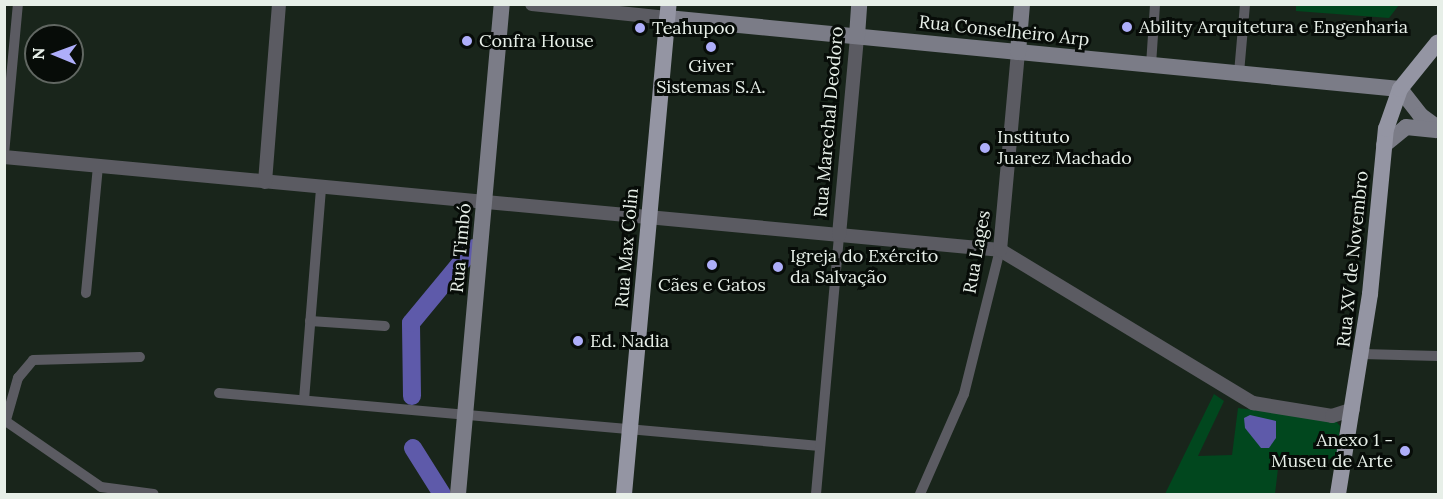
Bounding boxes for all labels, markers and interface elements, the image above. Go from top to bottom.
street label: Rua Conselheiro Arp [918,11,1090,51]
place label: Ability Arquitetura e Engenharia [1139,16,1408,38]
place label: Teahupoo [652,17,735,39]
marker: Ability Arquitetura e Engenharia [1120,20,1134,34]
marker: Teahupoo [633,21,647,35]
north arrow [24,24,84,84]
street label: Rua Marechal Deodoro [810,26,848,218]
place label: Confra House [479,30,594,52]
marker: Confra House [460,34,474,48]
marker: Giver Sistemas S.A. [704,40,718,54]
text: N [28,47,48,60]
place label: Giver Sistemas S.A. [656,56,766,98]
place label: Instituto Juarez Machado [997,127,1132,170]
marker: Instituto Juarez Machado [978,141,992,155]
street label: Rua XV de Novembro [1333,170,1373,348]
street label: Rua Max Colin [611,187,643,309]
street label: Rua Timbó [446,202,476,294]
street label: Rua Lages [959,209,995,295]
place label: Igreja do Exército da Salvação [790,246,938,288]
marker: Cães e Gatos [705,258,719,272]
marker: Igreja do Exército da Salvação [771,260,785,274]
place label: Cães e Gatos [658,274,766,296]
place label: Ed. Nadia [590,330,669,352]
marker: Ed. Nadia [571,334,585,348]
place label: Anexo 1 - Museu de Arte [1271,430,1393,472]
marker: Anexo 1 - Museu de Arte [1398,444,1412,458]

